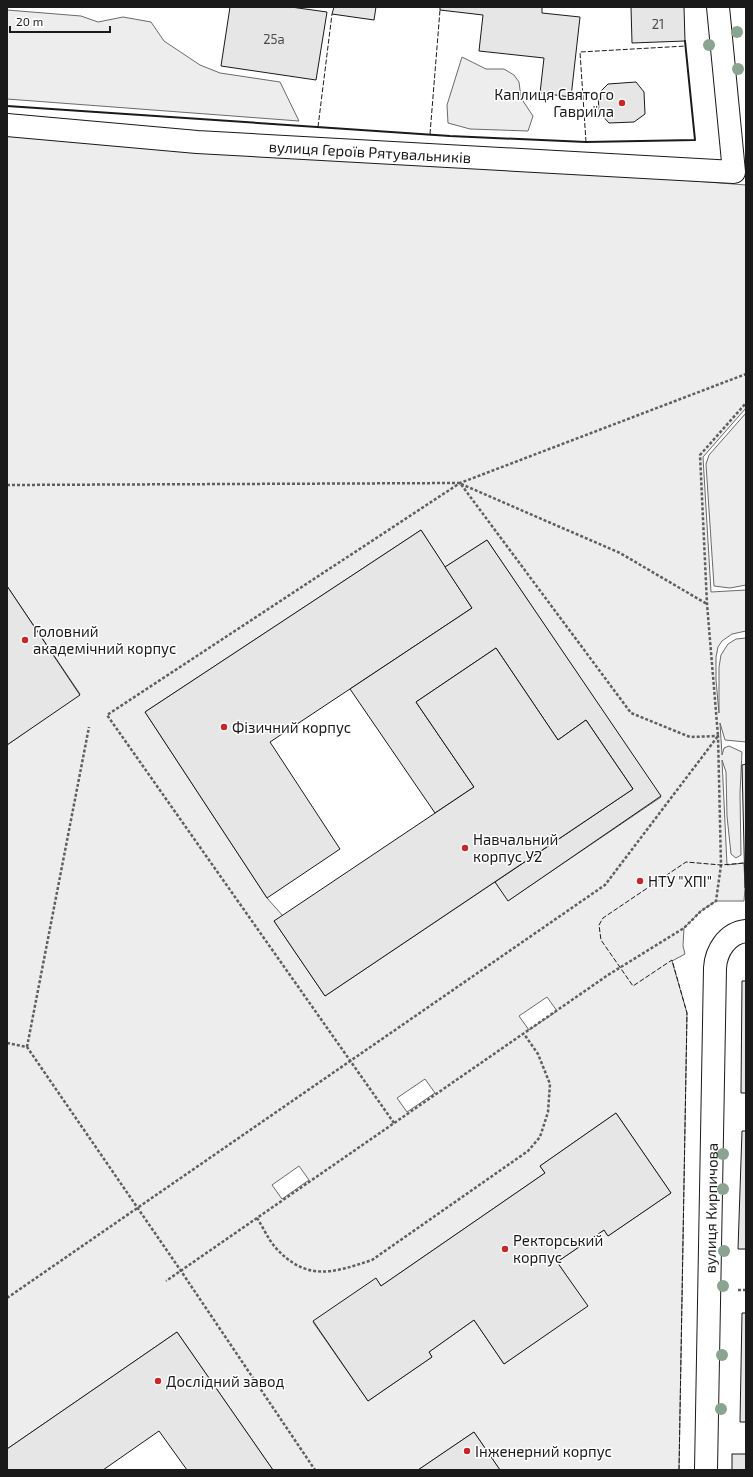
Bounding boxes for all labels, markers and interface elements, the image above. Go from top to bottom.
scale bar [10,8,110,34]
text: 20 m [16,14,43,28]
house number: 21 [652,16,664,32]
house number: 25а [263,31,285,47]
place label: Каплиця Святого Гавриїла [494,85,614,120]
marker: Каплиця Святого Гавриїла [617,98,627,108]
street label: вулиця Героїв Рятувальників [268,137,472,166]
place label: Головний академічний корпус [33,622,176,658]
marker: Головний академічний корпус [20,635,30,645]
place label: Фізичний корпус [232,718,351,737]
marker: Фізичний корпус [219,722,229,732]
place label: Навчальний корпус У2 [473,830,558,866]
marker: Навчальний корпус У2 [460,843,470,853]
place label: НТУ "ХПІ" [648,872,712,890]
marker: НТУ "ХПІ" [635,876,645,886]
street label: вулиця Кирпичова [701,1143,721,1273]
place label: Ректорський корпус [513,1231,603,1267]
marker: Ректорський корпус [500,1244,510,1254]
place label: Дослідний завод [166,1372,284,1390]
marker: Дослідний завод [153,1376,163,1386]
place label: Інженерний корпус [475,1442,612,1461]
marker: Інженерний корпус [462,1446,472,1456]

